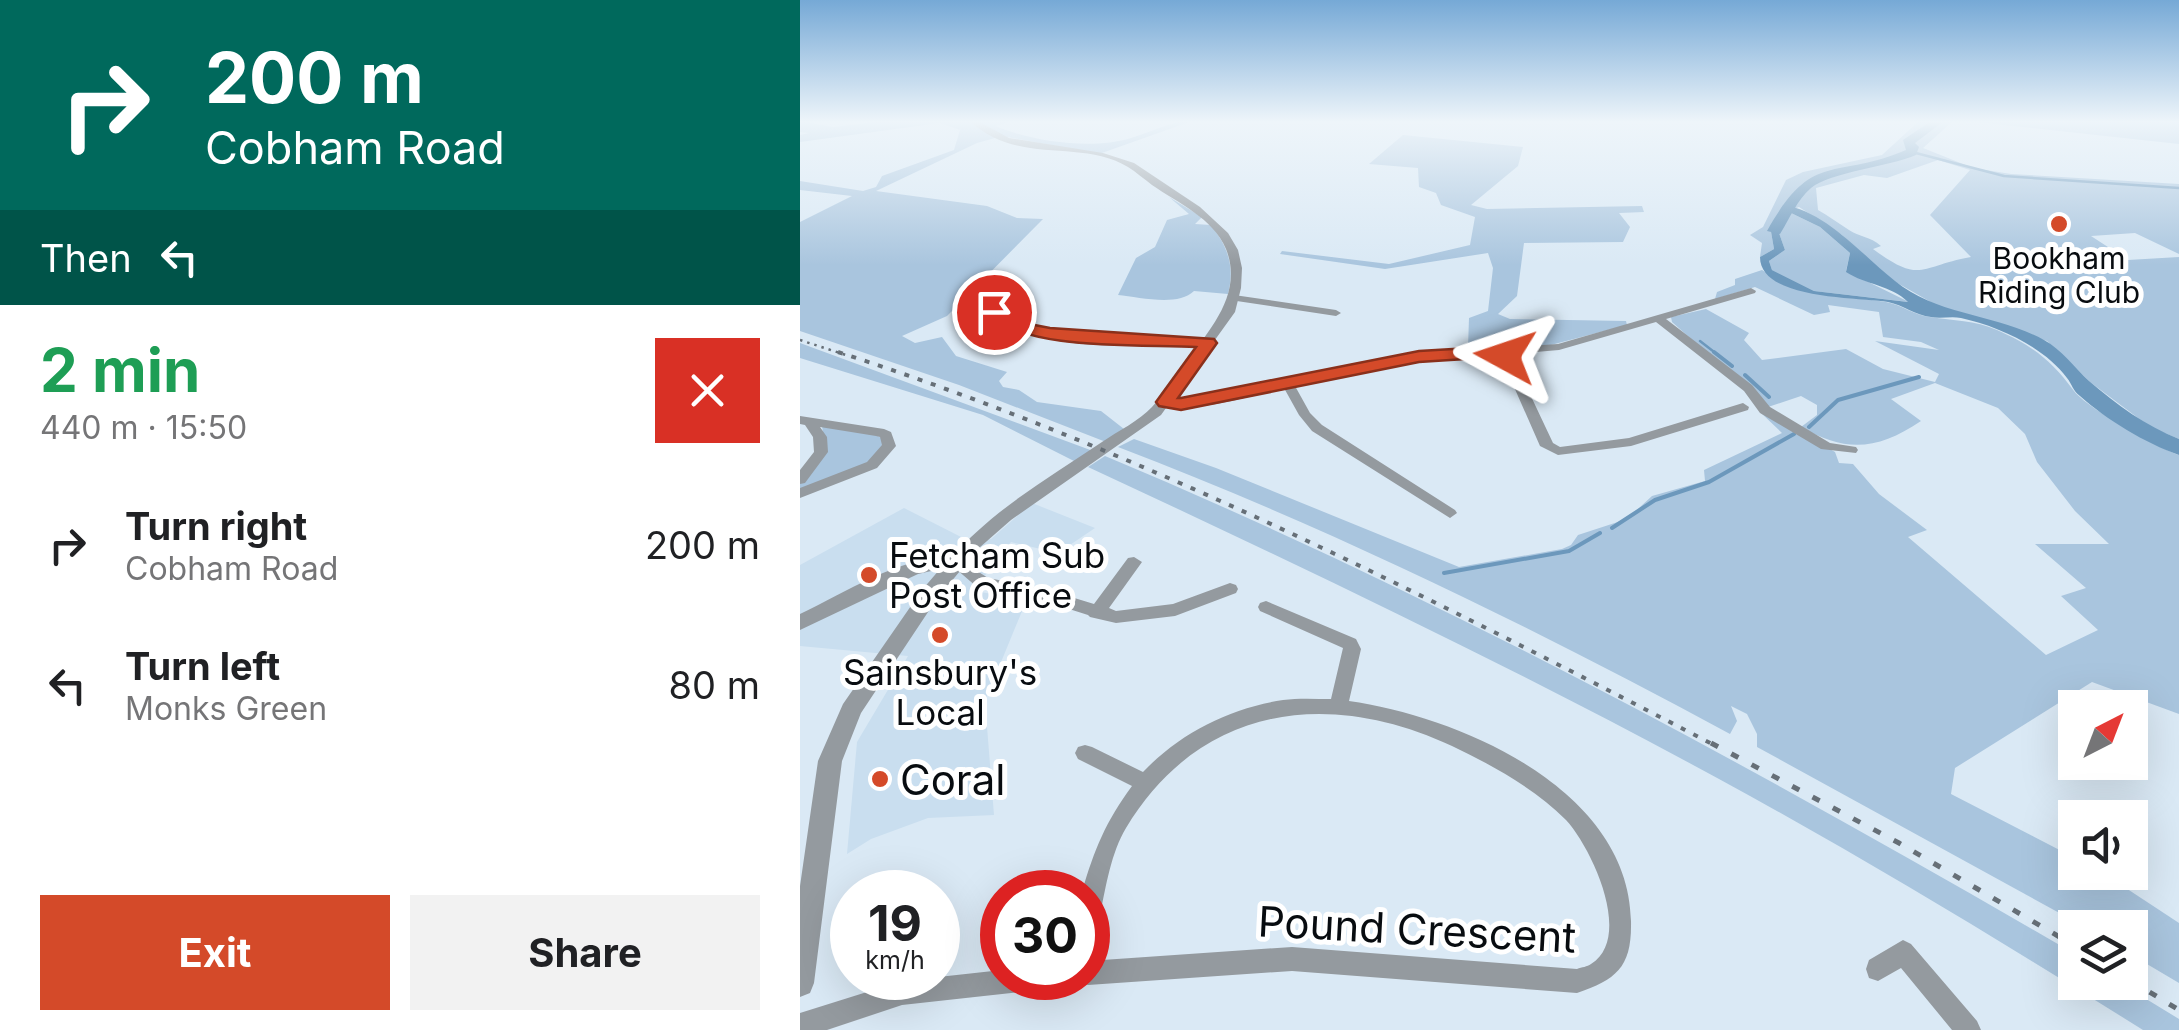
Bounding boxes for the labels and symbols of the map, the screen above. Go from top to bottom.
marker: Bookham Riding Club [2048,213,2070,235]
place label: Bookham Riding Club [1978,240,2140,310]
pin [952,270,1037,355]
position arrow [1453,304,1557,408]
place label: Fetcham Sub Post Office [889,534,1105,616]
marker: Fetcham Sub Post Office [858,564,880,586]
marker: Sainsbury's Local [929,624,951,646]
place label: Sainsbury's Local [843,651,1037,733]
north arrow [2058,690,2148,780]
place label: Coral [900,754,1005,805]
marker: Coral [869,768,891,790]
speed limit sign: 30 [980,870,1110,1000]
street label: Pound Crescent [1257,895,1577,963]

